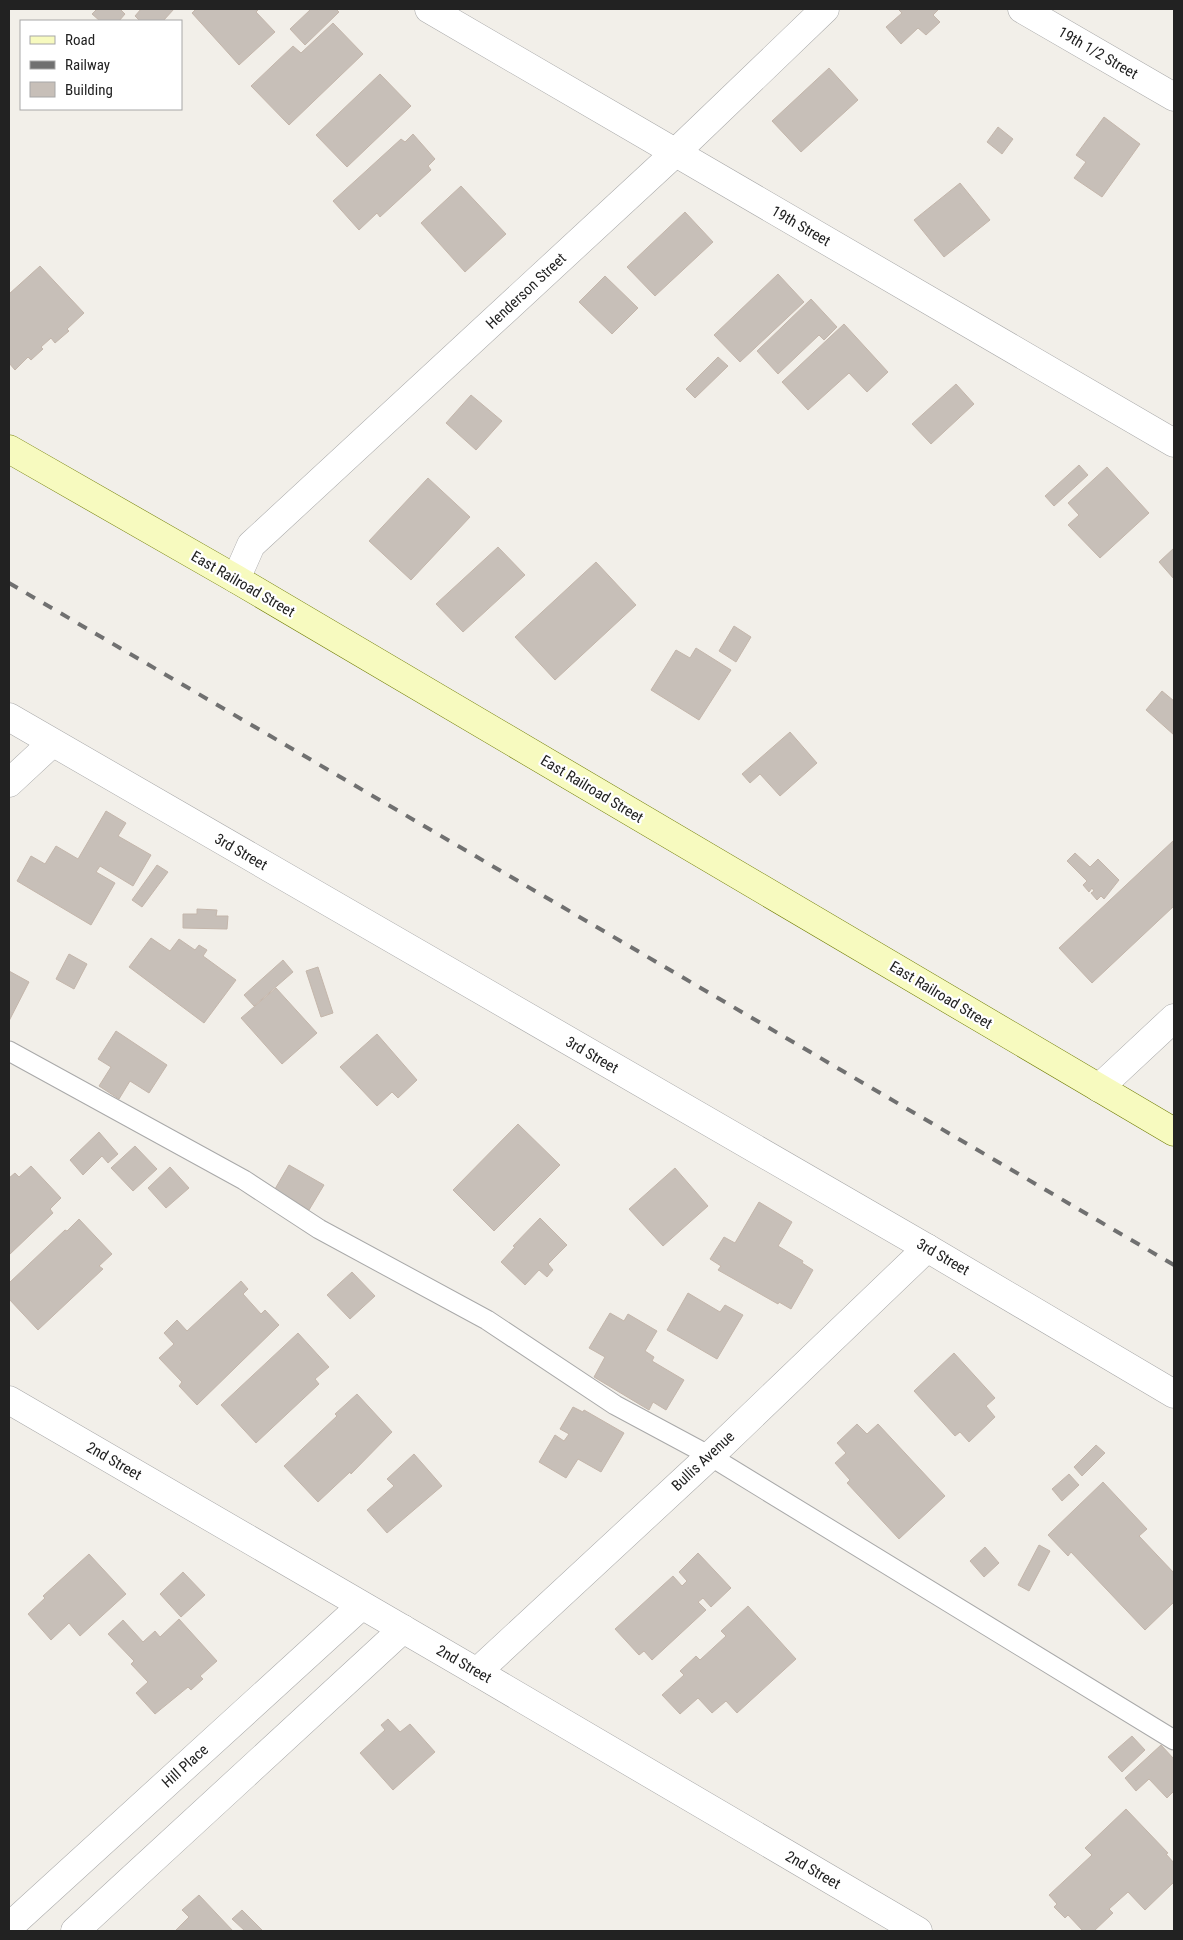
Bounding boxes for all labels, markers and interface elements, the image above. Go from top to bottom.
legend [20,20,182,110]
street label: 19th 1/2 Street [1055,23,1141,83]
text: Road [65,31,95,49]
text: Railway [65,56,110,74]
text: Building [65,81,113,99]
street label: 19th Street [768,202,834,250]
street label: Henderson Street [482,249,570,333]
street label: East Railroad Street [188,547,298,621]
street label: East Railroad Street [537,751,647,827]
street label: 3rd Street [211,830,271,874]
street label: East Railroad Street [886,957,996,1033]
street label: 3rd Street [562,1033,622,1077]
street label: 3rd Street [913,1235,973,1279]
street label: Bullis Avenue [668,1427,738,1495]
street label: 2nd Street [83,1438,145,1484]
street label: 2nd Street [433,1641,495,1687]
street label: Hill Place [158,1741,212,1791]
street label: 2nd Street [782,1847,844,1893]

